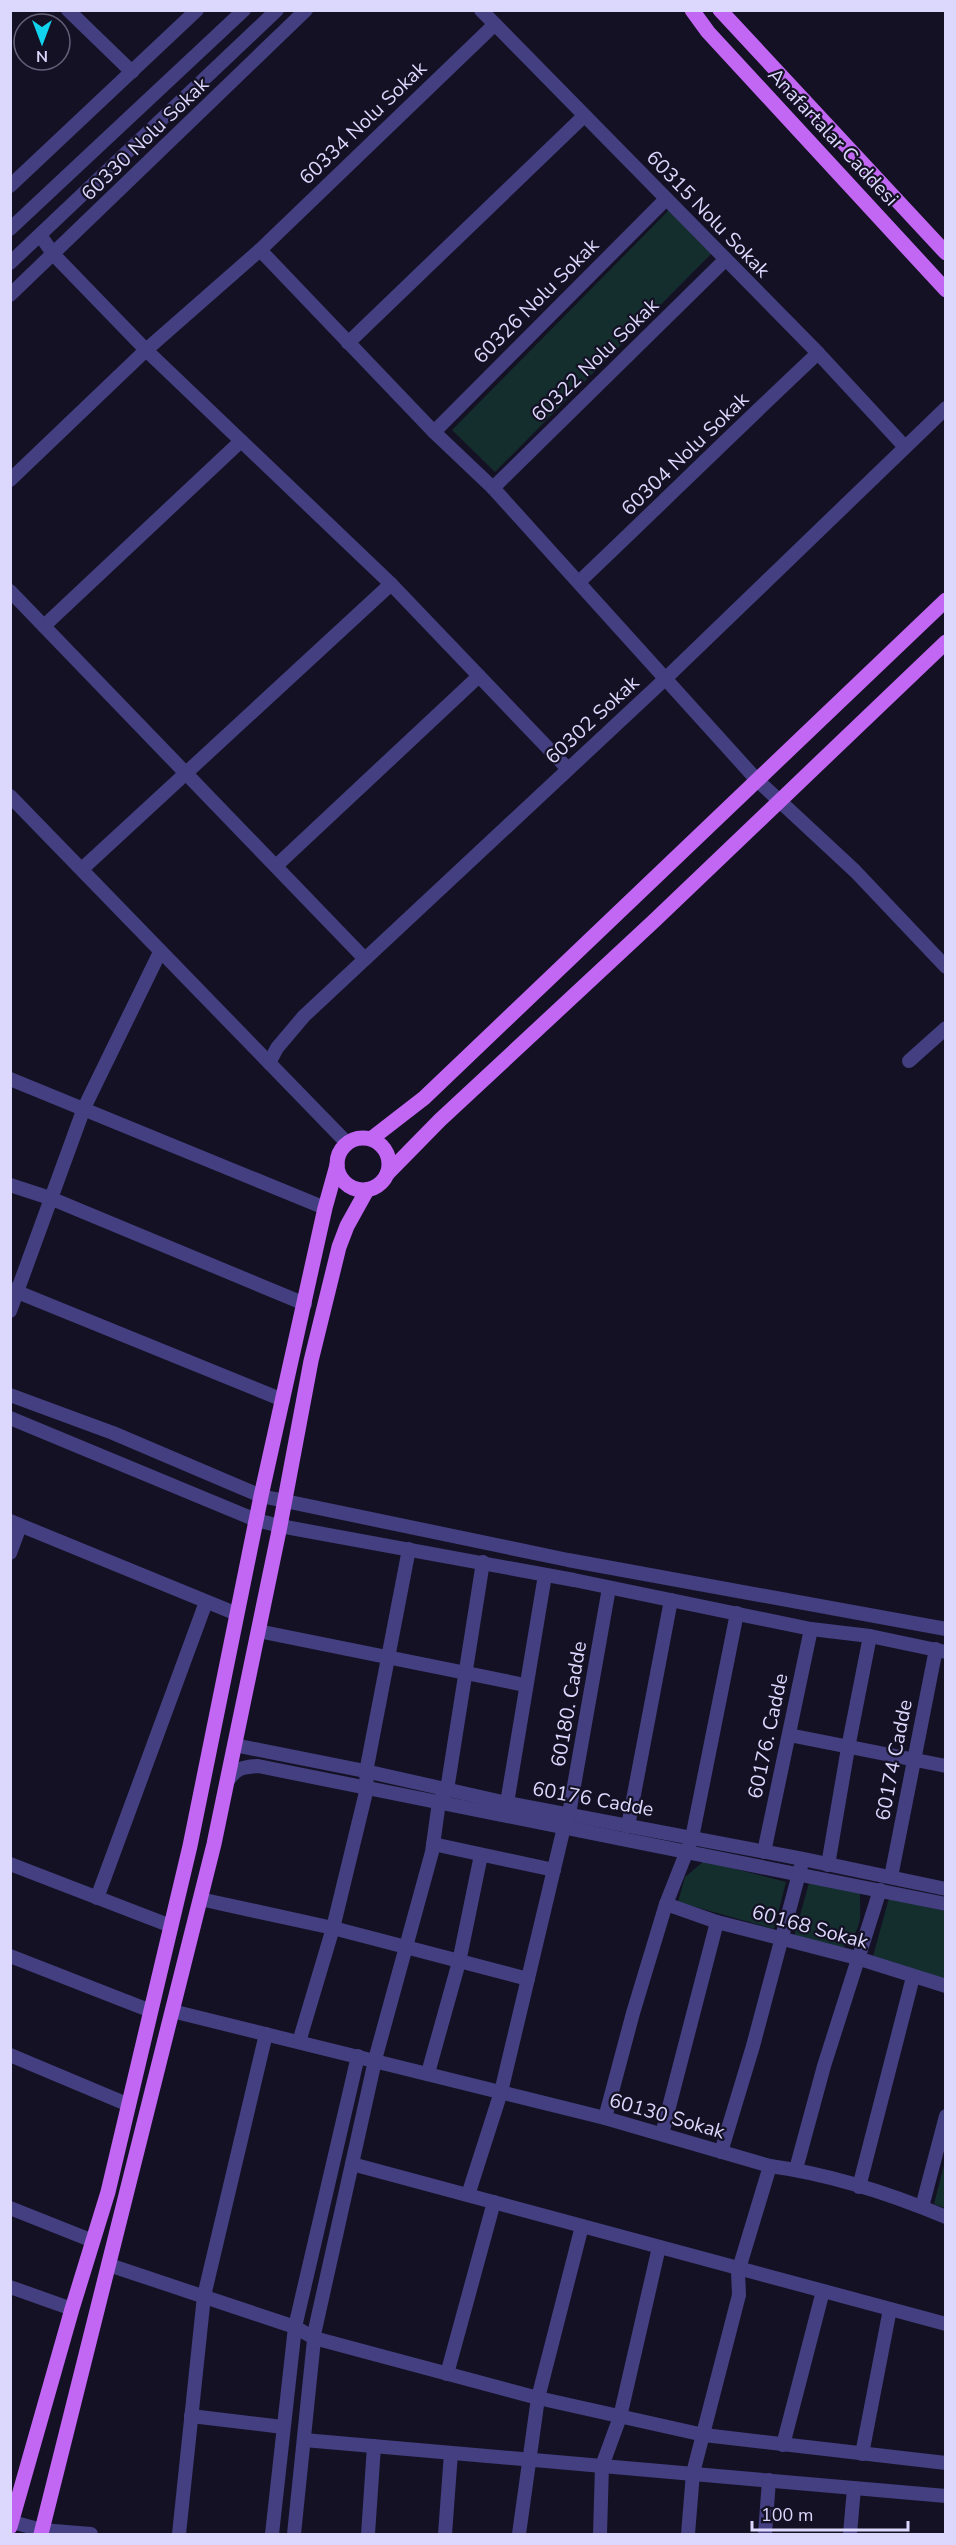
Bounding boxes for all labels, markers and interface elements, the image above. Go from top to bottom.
north arrow [12,12,72,72]
text: N [36,45,48,67]
street label: 60334 Nolu Sokak [293,55,433,191]
street label: Anafartalar Caddesi [762,62,904,212]
street label: 60330 Nolu Sokak [75,71,215,207]
street label: 60315 Nolu Sokak [640,144,776,284]
street label: 60326 Nolu Sokak [467,232,605,370]
street label: 60322 Nolu Sokak [525,292,665,428]
street label: 60304 Nolu Sokak [615,386,755,522]
street label: 60302 Sokak [539,669,645,770]
street label: 60180. Cadde [545,1639,593,1769]
street label: 60176. Cadde [742,1671,794,1801]
street label: 60174 Cadde [869,1697,919,1823]
street label: 60176 Cadde [530,1775,656,1823]
street label: 60168 Sokak [749,1899,872,1956]
street label: 60130 Sokak [606,2087,729,2146]
scale bar [752,2494,908,2532]
text: 100 m [761,2503,813,2527]

